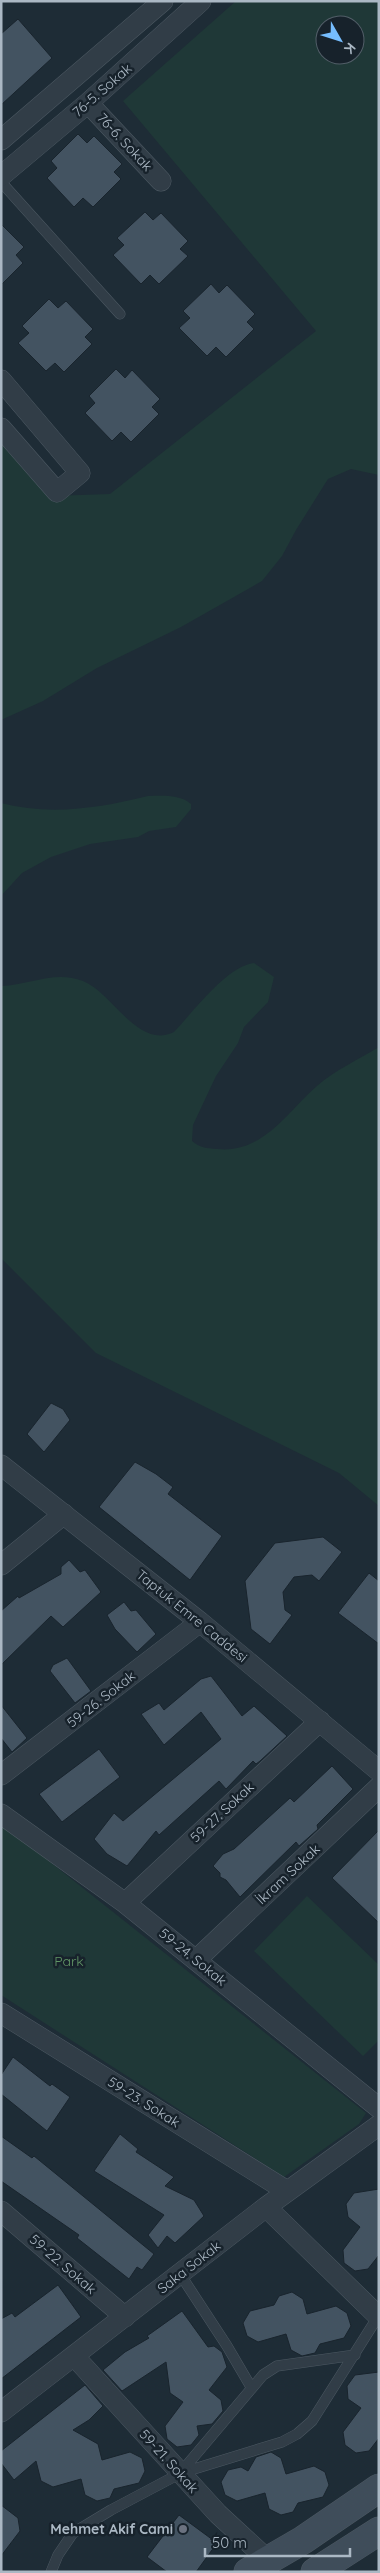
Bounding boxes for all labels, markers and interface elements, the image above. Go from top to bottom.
north arrow [315,15,365,65]
text: K [340,39,360,57]
street label: 76-5. Sokak [69,59,135,121]
street label: 76-6. Sokak [93,109,157,175]
street label: Taptuk Emre Caddesi [133,1566,251,1666]
street label: 59-26. Sokak [63,1667,139,1731]
street label: 59-27. Sokak [186,1778,258,1846]
street label: İkram Sokak [252,1840,324,1908]
street label: 59-24. Sokak [156,1924,230,1990]
park label: Park [54,1952,84,1970]
street label: 59-23. Sokak [104,2073,184,2131]
street label: 59-22. Sokak [26,2230,100,2298]
street label: Saka Sokak [154,2237,224,2297]
street label: 59-21. Sokak [136,2425,202,2497]
place label: Mehmet Akif Cami [50,2520,173,2538]
marker: Mehmet Akif Cami [177,2523,189,2535]
scale bar [205,2526,350,2558]
text: 50 m [212,2533,247,2552]

